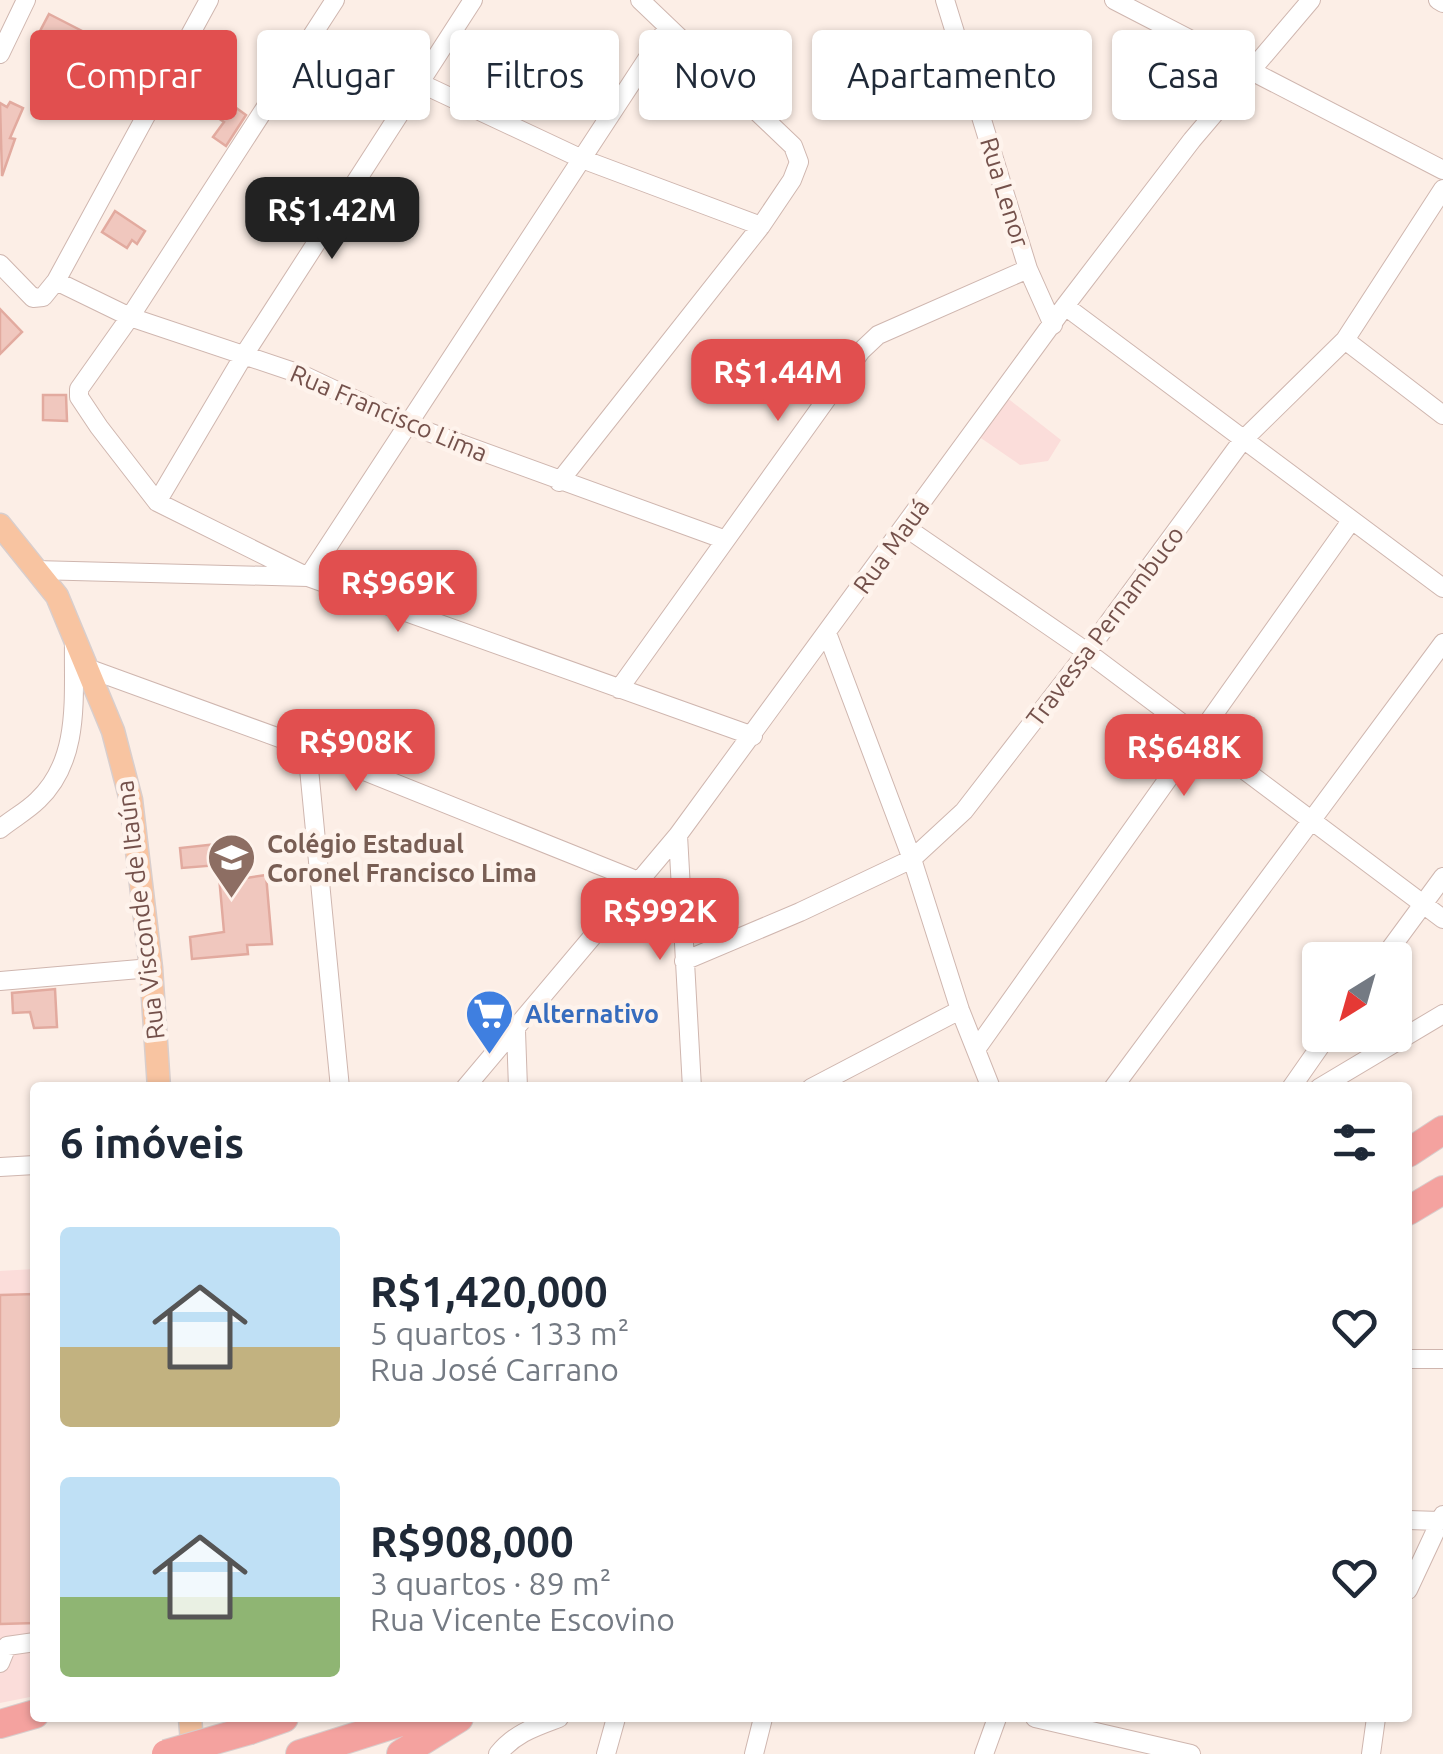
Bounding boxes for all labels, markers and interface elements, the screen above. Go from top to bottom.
chip: Comprar [30,30,237,120]
chip: Alugar [257,30,430,120]
chip: Filtros [450,30,619,120]
chip: Novo [639,30,792,120]
chip: Apartamento [812,30,1092,120]
chip: Casa [1112,30,1255,120]
street label: Rua Lenor [975,134,1035,251]
pin: R$1.42M [240,177,424,262]
text: R$1.42M [267,191,397,227]
pin: R$1.44M [686,339,870,424]
text: R$1.44M [713,353,843,389]
street label: Rua Francisco Lima [286,359,492,467]
street label: Rua Mauá [847,493,935,599]
street label: Travessa Pernambuco [1021,521,1189,731]
pin: R$969K [317,550,479,635]
text: R$969K [341,564,455,600]
pin: R$908K [275,709,437,794]
pin: R$648K [1103,714,1265,799]
text: R$908K [299,723,413,759]
text: R$648K [1127,728,1241,764]
street label: Rua Visconde de Itaúna [110,779,170,1041]
place label: Colégio Estadual Coronel Francisco Lima [267,830,537,887]
school or university icon: Colégio Estadual Coronel Francisco Lima [206,832,258,900]
pin: R$992K [579,878,741,963]
text: R$992K [603,892,717,928]
north arrow [1302,942,1412,1052]
map controls [1302,942,1412,1052]
supermarket icon: Alternativo [464,988,516,1056]
place label: Alternativo [525,1000,659,1028]
icon: filters [1327,1115,1382,1170]
text: 6 imóveis [60,1119,244,1166]
icon: home [140,1267,260,1387]
text: R$1,420,000 [370,1268,608,1315]
icon: heart [1327,1300,1382,1355]
text: 5 quartos · 133 m² [370,1315,629,1351]
text: Rua José Carrano [370,1351,619,1387]
icon: home [140,1517,260,1637]
text: R$908,000 [370,1518,574,1565]
icon: heart [1327,1550,1382,1605]
text: 3 quartos · 89 m² [370,1565,611,1601]
text: Rua Vicente Escovino [370,1601,675,1637]

